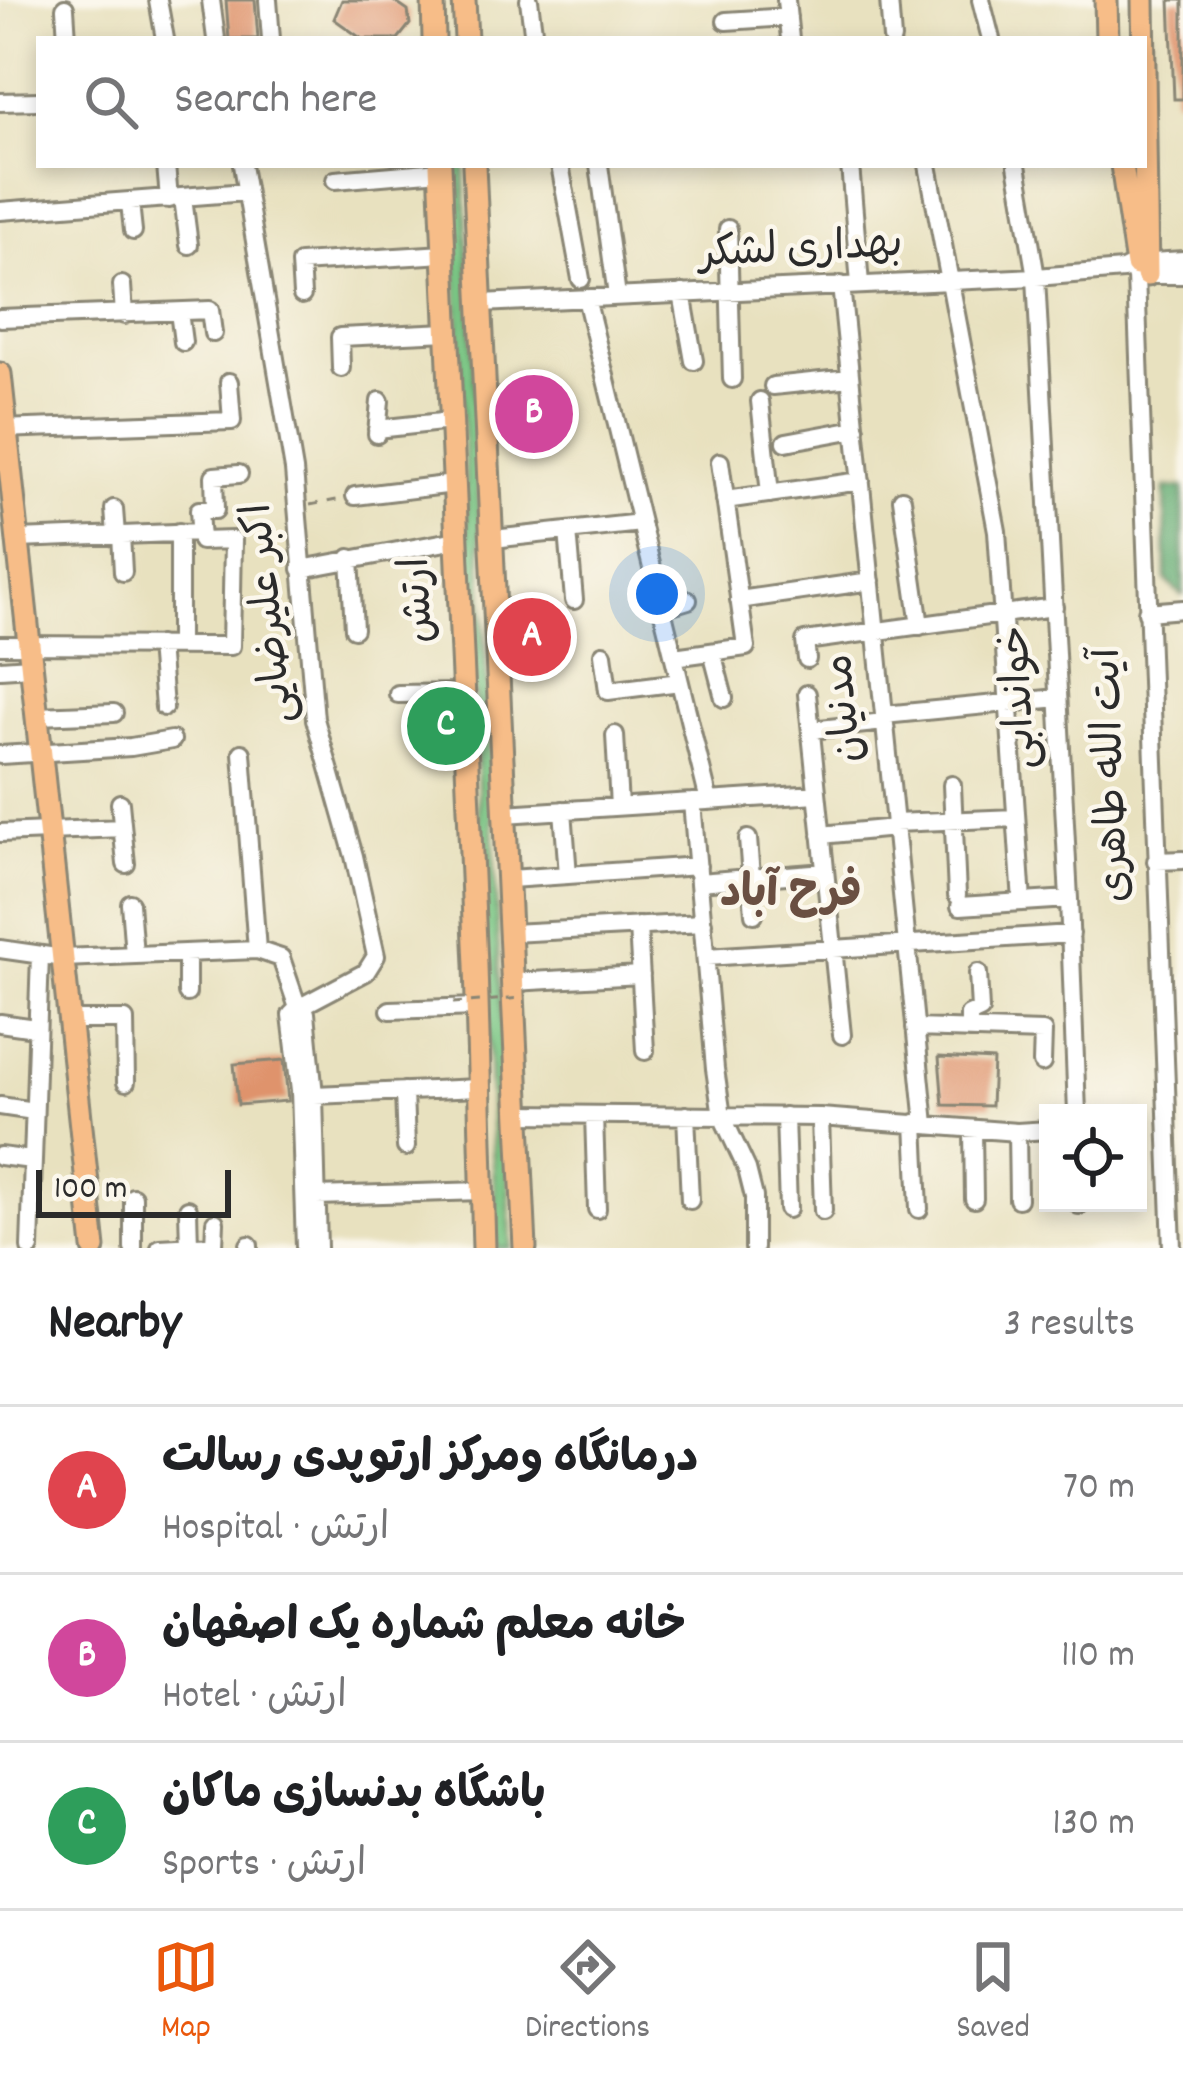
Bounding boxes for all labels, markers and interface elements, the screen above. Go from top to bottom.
search box [36,36,1147,168]
icon: search [78,69,144,135]
text: Search here [174,70,377,134]
street label: بهداری لشکر [695,217,904,287]
pin: B [495,369,573,459]
street label: اکبر علیرضایی [231,500,313,726]
street label: ارتش [389,555,453,645]
your location [627,564,687,624]
pin: A [493,592,571,682]
street label: خواندابی [988,624,1056,770]
street label: آیت الله طاهری [1080,645,1148,903]
street label: مدنیان [811,651,883,765]
pin: C [407,681,485,771]
district label: فرح آباد [720,864,862,928]
map controls [1039,1104,1147,1212]
button: locate [1039,1104,1147,1212]
scale bar [36,1164,231,1217]
text: 100 m [54,1167,127,1214]
text: Nearby [48,1290,181,1362]
text: 3 results [1004,1299,1135,1354]
text: درمانگاه ومرکز ارتوپدی رسالت [162,1429,698,1493]
text: A [76,1462,98,1517]
text: 70 m [1063,1462,1135,1517]
text: Hospital · ارتش [162,1503,389,1558]
text: خانه معلم شماره یک اصفهان [162,1597,686,1661]
text: B [78,1630,96,1685]
text: 110 m [1061,1630,1135,1685]
text: Hotel · ارتش [162,1671,347,1726]
text: باشگاه بدنسازی ماکان [162,1765,546,1829]
text: C [77,1798,97,1853]
text: 130 m [1052,1798,1135,1853]
text: Sports · ارتش [162,1839,366,1894]
tab: Map [153,1934,219,2053]
tab: Directions [525,1934,650,2053]
tab: Saved [956,1934,1030,2053]

